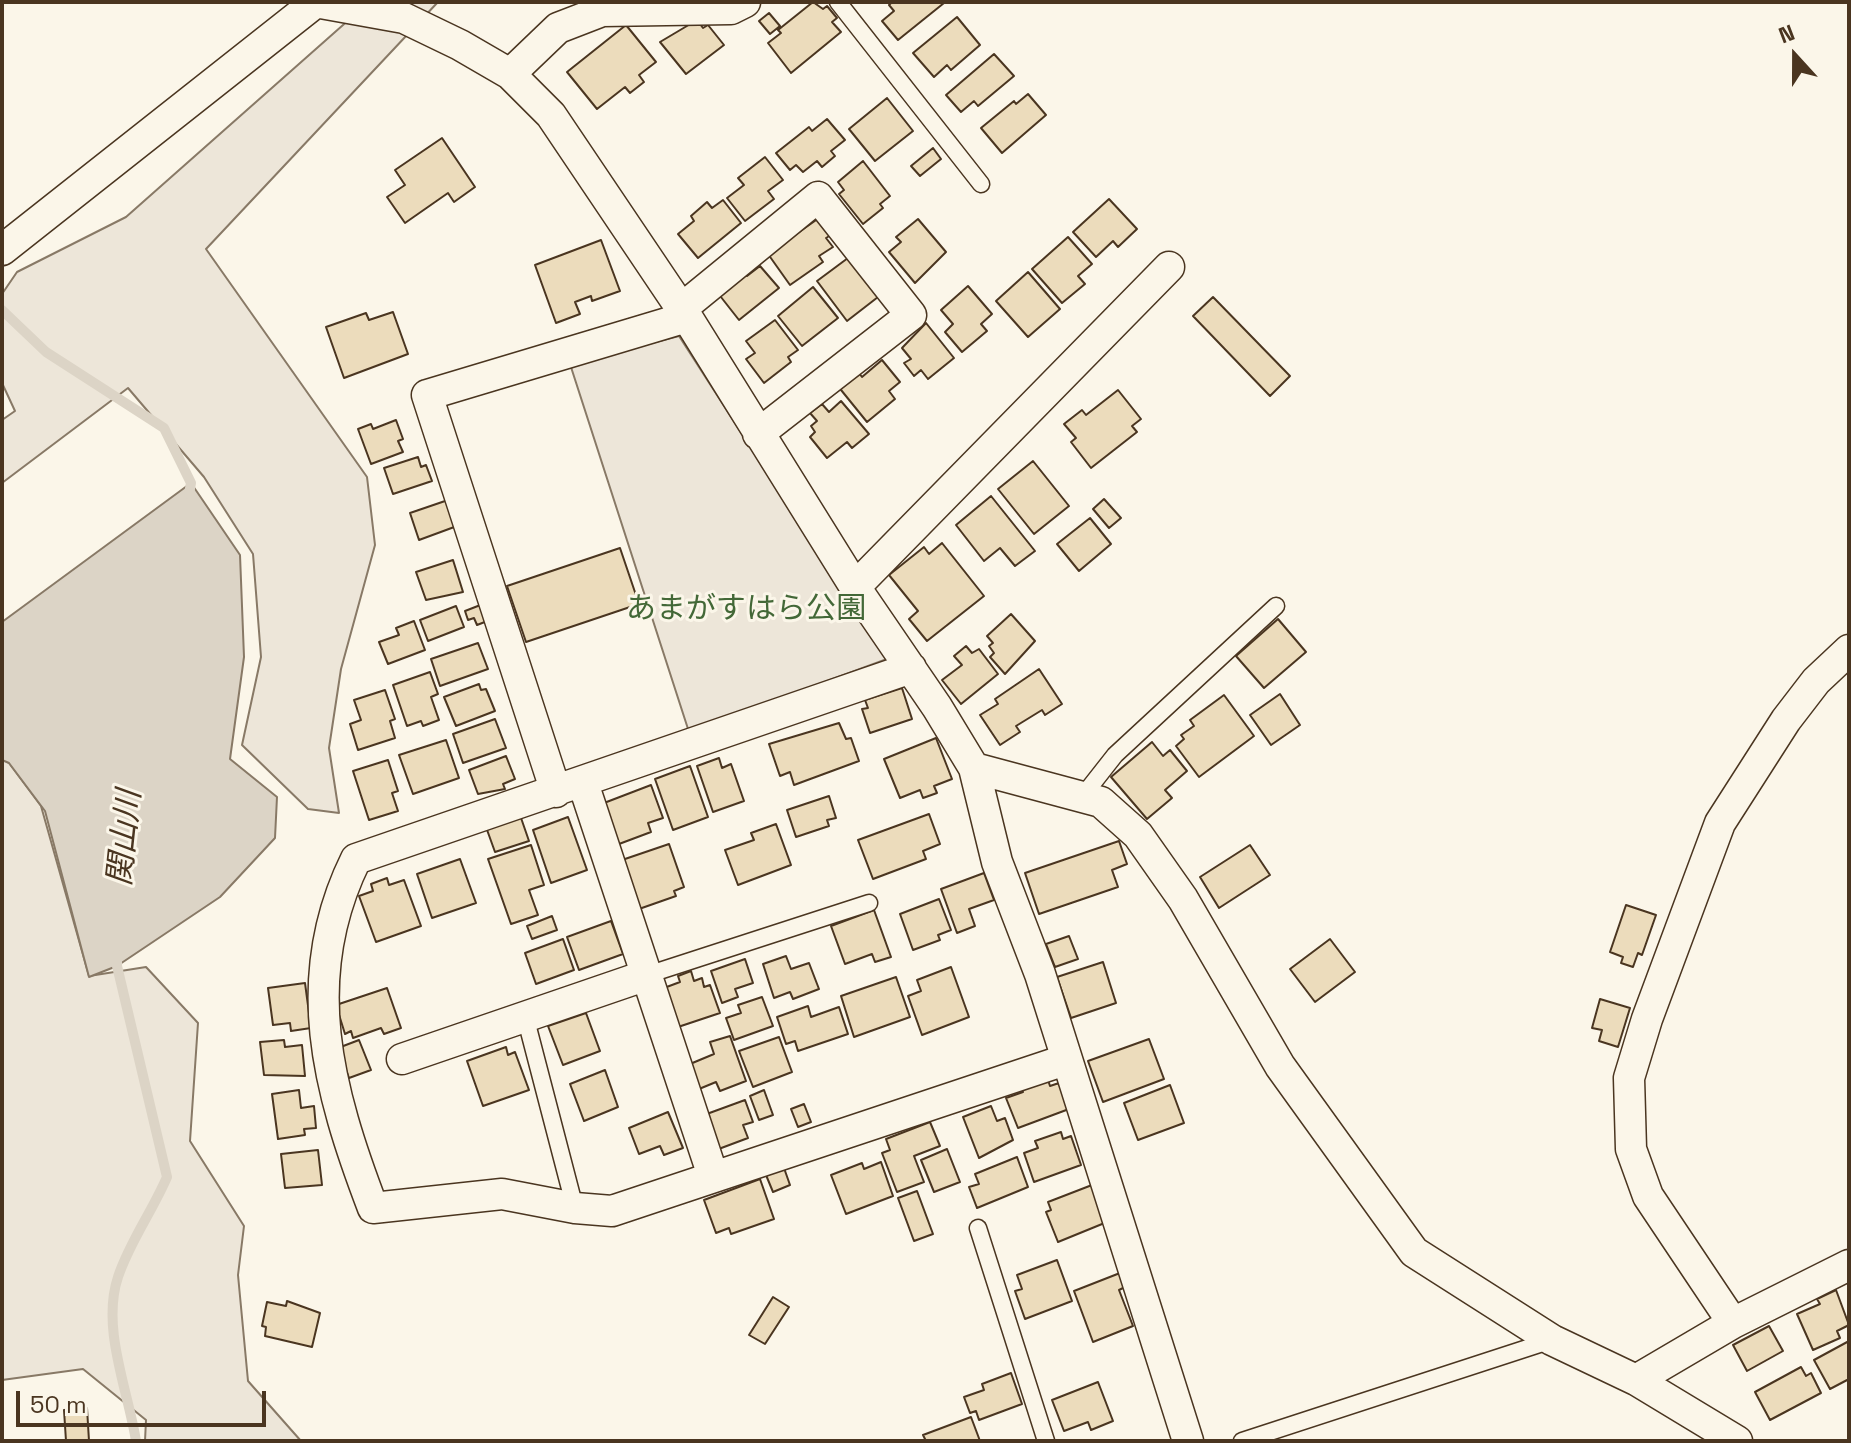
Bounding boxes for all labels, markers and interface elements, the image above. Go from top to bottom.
north arrow [1755,16,1835,96]
text: N [1774,18,1798,49]
park label: あまがすはら公園 [626,592,866,628]
water label: 関山川 [102,788,150,888]
scale bar [20,1375,270,1425]
text: 50 m [30,1389,87,1420]

